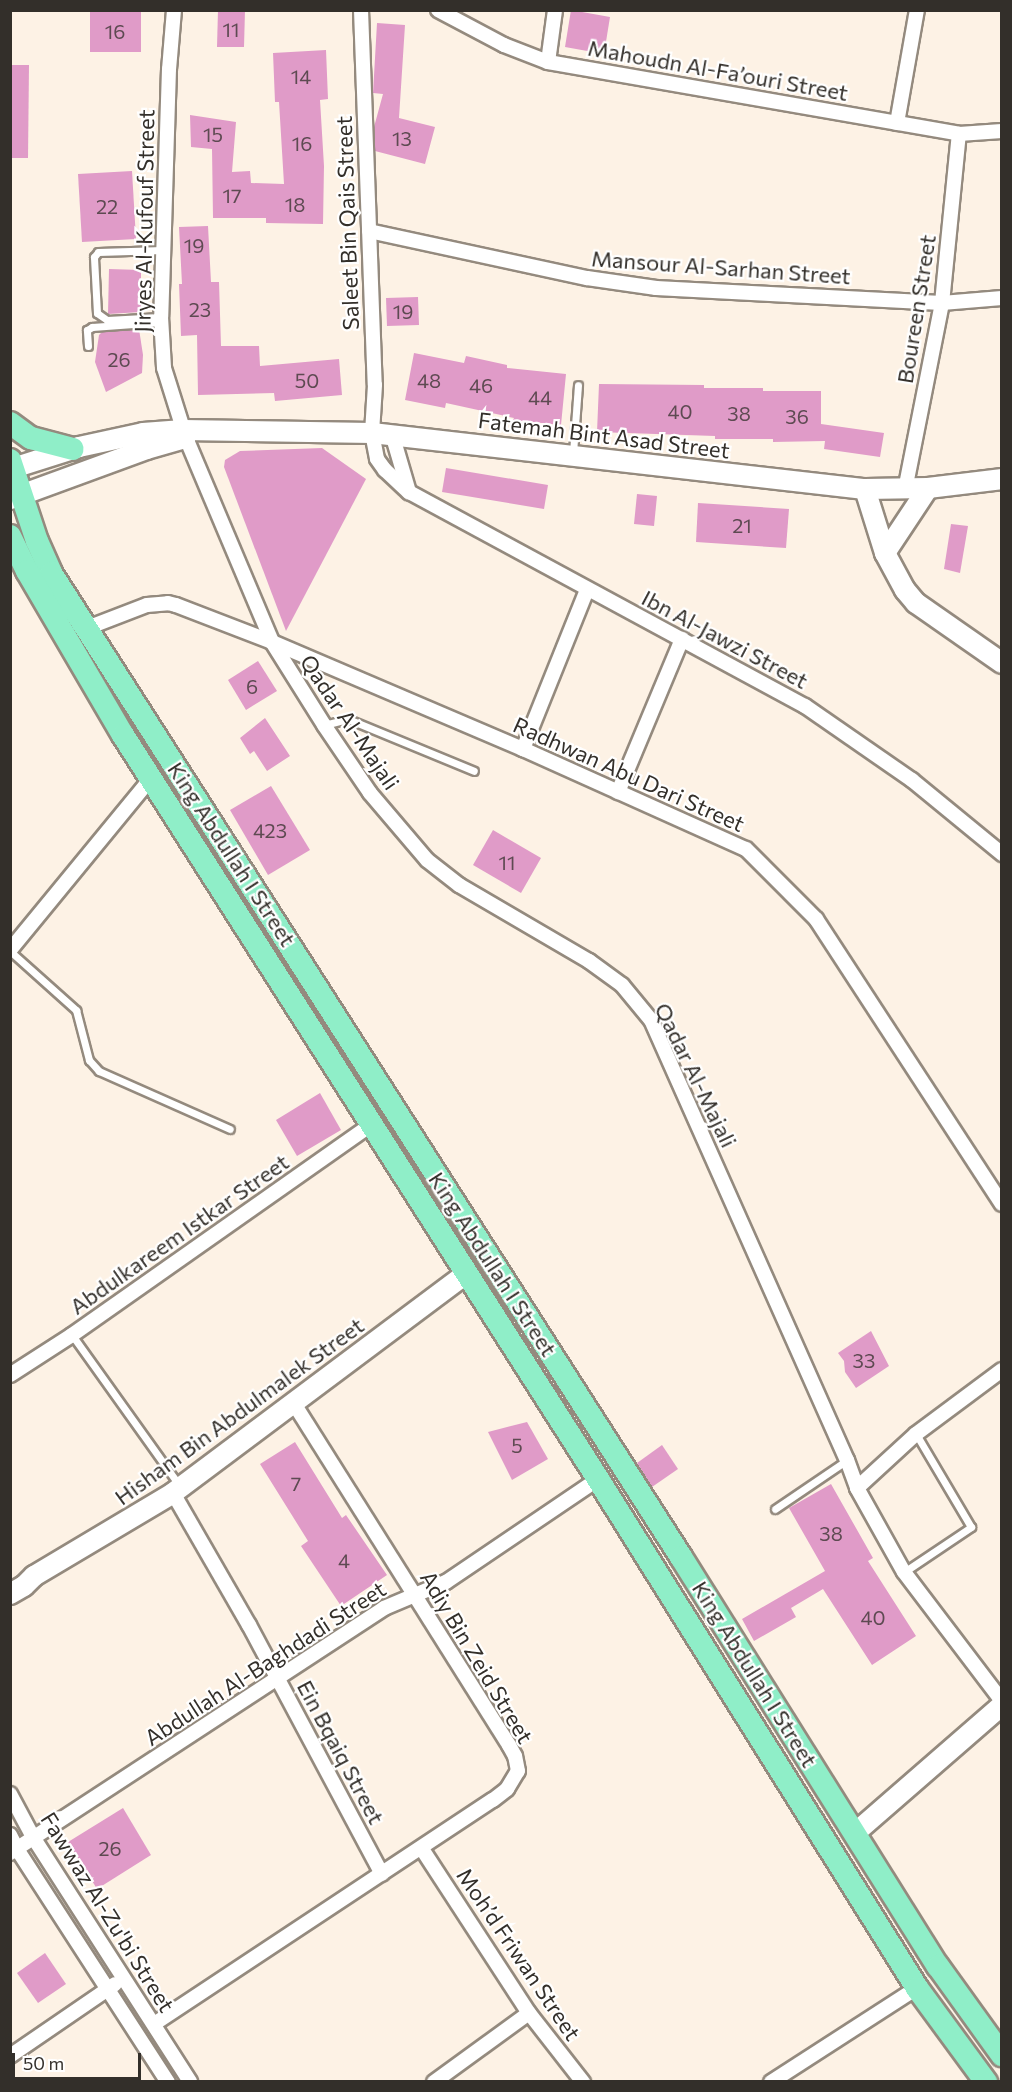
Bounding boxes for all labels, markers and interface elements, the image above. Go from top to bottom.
house number: 11 [222,17,240,41]
house number: 16 [105,19,125,43]
street label: Mahoudn Al-Fa’ouri Street [586,34,850,106]
house number: 14 [291,64,311,88]
street label: Jiryes Al-Kufouf Street [129,109,159,333]
street label: Saleet Bin Qais Street [330,115,364,331]
house number: 15 [203,122,223,146]
house number: 13 [392,126,412,150]
house number: 16 [292,131,312,155]
house number: 17 [222,183,242,207]
house number: 18 [285,192,305,216]
house number: 22 [96,194,118,218]
house number: 19 [184,233,204,257]
street label: Boureen Street [891,233,941,385]
street label: Mansour Al-Sarhan Street [591,245,851,289]
house number: 23 [189,297,211,321]
house number: 19 [393,299,413,323]
house number: 26 [107,347,131,371]
house number: 50 [295,368,319,392]
house number: 48 [417,368,441,392]
house number: 46 [469,373,493,397]
house number: 44 [528,385,552,409]
house number: 40 [667,399,693,423]
house number: 38 [727,401,751,425]
house number: 36 [785,404,809,428]
street label: Fatemah Bint Asad Street [477,406,731,464]
house number: 21 [732,513,752,537]
street label: Ibn Al-Jawzi Street [637,584,813,694]
street label: Qadar Al-Majali [295,649,405,795]
house number: 6 [246,674,258,698]
street label: Radhwan Abu Dari Street [509,711,749,837]
street label: King Abdullah I Street [163,757,301,951]
house number: 423 [253,818,287,842]
house number: 11 [498,850,516,874]
street label: Qadar Al-Majali [650,998,742,1152]
street label: Abdulkareem Istkar Street [65,1148,293,1320]
street label: King Abdullah I Street [424,1167,562,1361]
street label: Hisham Bin Abdulmalek Street [109,1312,369,1510]
house number: 33 [853,1348,875,1372]
house number: 5 [511,1433,523,1457]
house number: 7 [291,1471,301,1495]
house number: 38 [819,1521,843,1545]
house number: 4 [338,1548,350,1572]
street label: Adiy Bin Zeid Street [415,1566,539,1748]
street label: Abdullah Al-Baghdadi Street [140,1575,390,1751]
street label: King Abdullah I Street [687,1576,823,1772]
house number: 40 [860,1605,886,1629]
street label: Ein Bqaiq Street [292,1676,390,1828]
street label: Fawwaz Al-Zu'bi Street [36,1807,180,2017]
house number: 26 [98,1836,122,1860]
street label: Moh’d Friwan Street [452,1863,586,2045]
scale bar [15,2041,144,2079]
text: 50 m [23,2052,64,2074]

